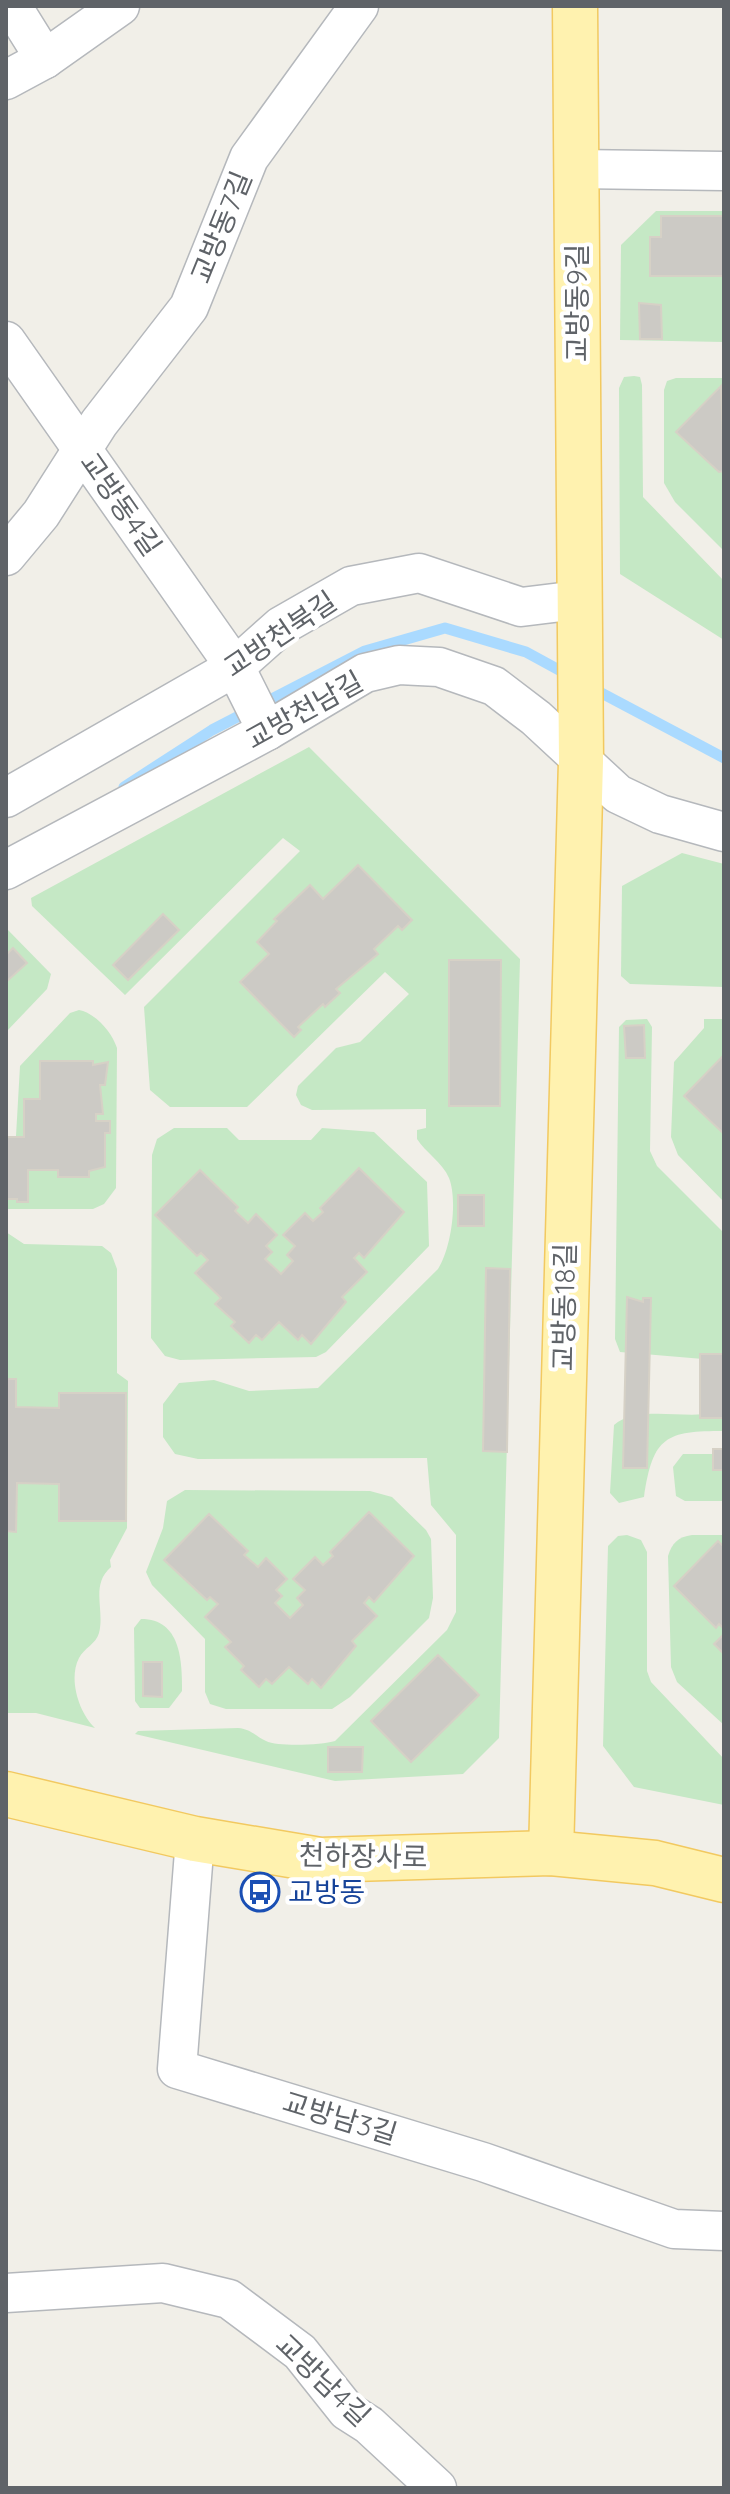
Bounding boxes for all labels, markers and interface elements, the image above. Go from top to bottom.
street label: 교방동7길 [182,166,259,288]
street label: 교방동9길 [559,244,594,362]
street label: 교방동4길 [73,445,170,562]
street label: 교방천북길 [217,583,343,684]
street label: 교방천남길 [239,663,369,756]
street label: 교방동18길 [545,1242,582,1372]
street label: 천하장사로 [298,1837,428,1874]
bus stop icon: 교방동 [239,1871,281,1913]
place label: 교방동 [288,1874,365,1909]
street label: 교방남3길 [279,2084,402,2151]
street label: 교방남4길 [269,2326,378,2433]

